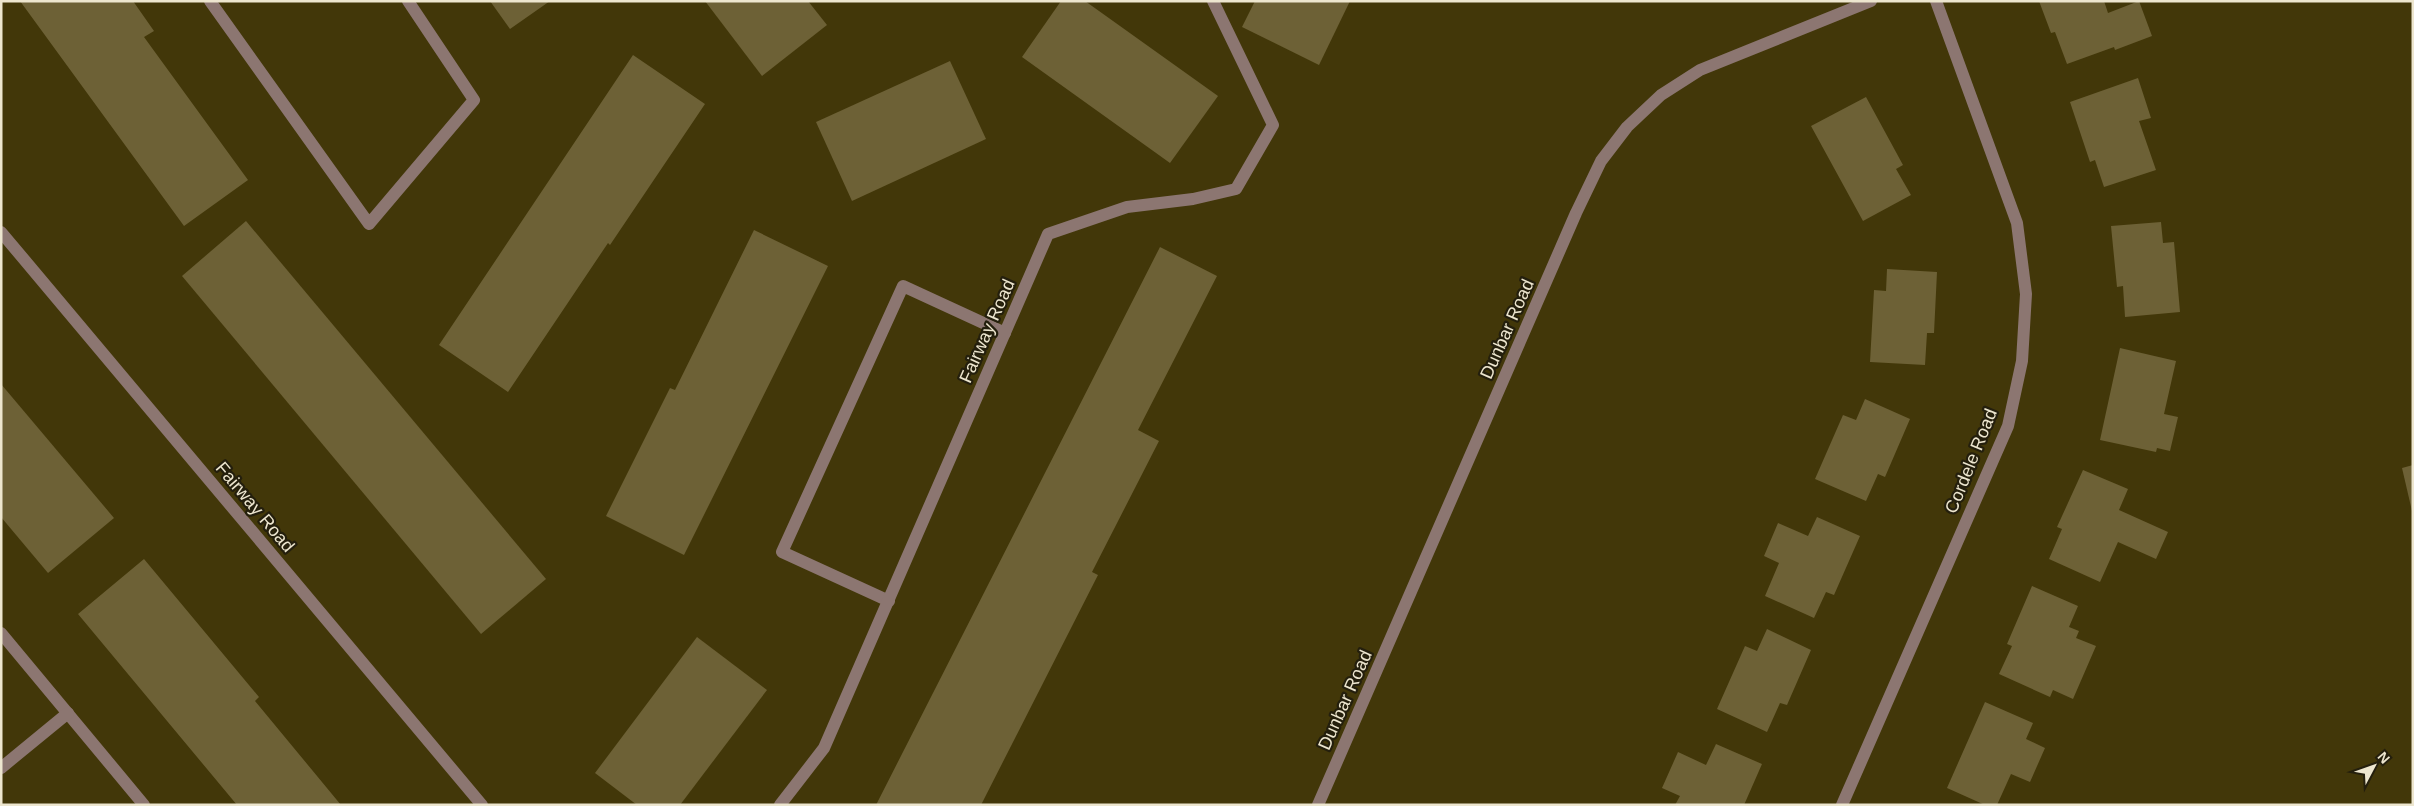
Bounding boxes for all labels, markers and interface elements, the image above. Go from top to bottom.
street label: Fairway Road [955,276,1019,386]
street label: Dunbar Road [1476,276,1538,382]
street label: Cordele Road [1941,406,2001,516]
street label: Fairway Road [212,458,298,556]
street label: Dunbar Road [1314,647,1376,753]
north arrow [2349,741,2399,791]
text: N [2374,748,2393,767]

